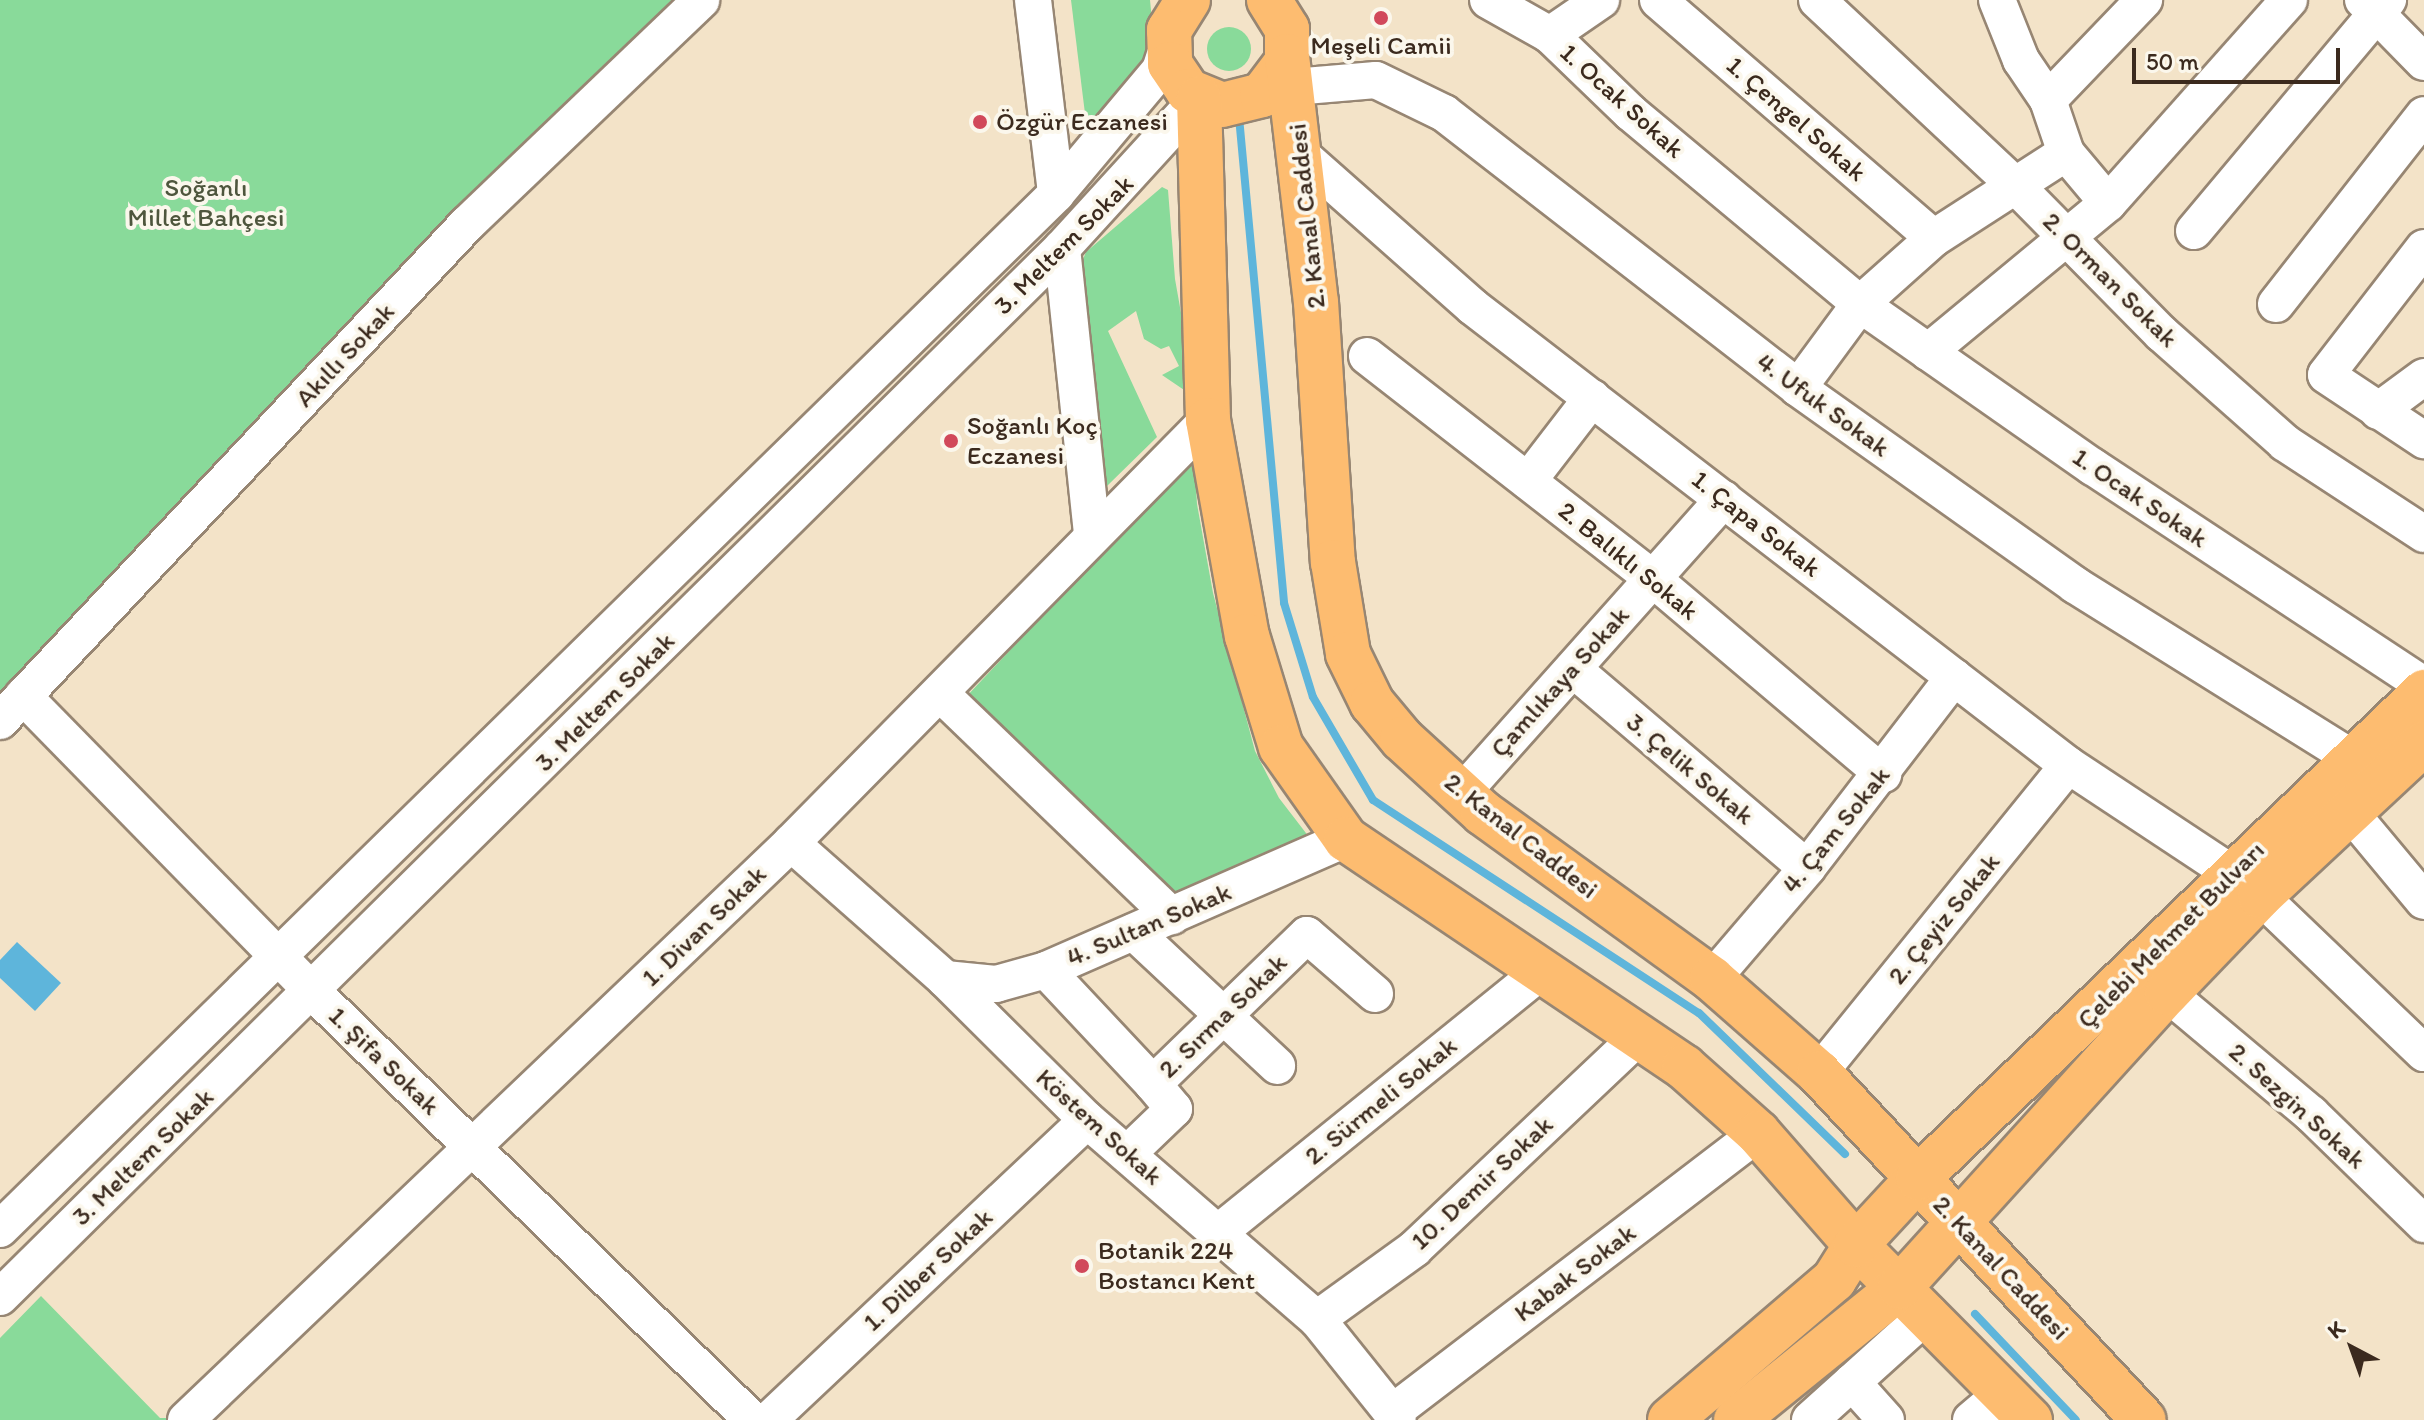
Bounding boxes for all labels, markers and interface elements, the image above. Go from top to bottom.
marker: Meşeli Camii [1372,9,1390,27]
place label: Meşeli Camii [1310,30,1452,62]
scale bar [2136,32,2344,82]
street label: 1. Ocak Sokak [1554,37,1690,165]
text: 50 m [2146,47,2199,76]
street label: 1. Çengel Sokak [1720,50,1872,188]
place label: Özgür Eczanesi [996,106,1168,138]
marker: Özgür Eczanesi [971,113,989,131]
street label: 2. Kanal Caddesi [1282,122,1332,310]
street label: 3. Meltem Sokak [988,169,1140,321]
park label: Soğanlı Millet Bahçesi [128,172,284,234]
street label: 2. Orman Sokak [2036,206,2184,354]
street label: Akıllı Sokak [289,296,401,414]
street label: 4. Ufuk Sokak [1751,347,1895,463]
place label: Soğanlı Koç Eczanesi [967,410,1098,472]
marker: Soğanlı Koç Eczanesi [942,432,960,450]
street label: 1. Ocak Sokak [2067,442,2213,554]
street label: 1. Çapa Sokak [1686,464,1826,584]
street label: 2. Balıklı Sokak [1552,495,1704,627]
street label: Çamlıkaya Sokak [1484,600,1636,764]
street label: 3. Meltem Sokak [529,626,681,778]
street label: 3. Çelik Sokak [1620,707,1760,831]
street label: 4. Çam Sokak [1776,761,1896,899]
street label: 2. Kanal Caddesi [1438,766,1604,906]
street label: Çelebi Mehmet Bulvarı [2071,835,2271,1035]
street label: 2. Çeyiz Sokak [1882,847,2006,991]
street label: 1. Divan Sokak [636,859,772,993]
street label: 4. Sultan Sokak [1062,877,1236,973]
street label: 2. Sırma Sokak [1153,947,1293,1085]
street label: 1. Şifa Sokak [322,1001,446,1121]
street label: 2. Sürmeli Sokak [1299,1030,1463,1172]
street label: 2. Sezgin Sokak [2222,1037,2372,1175]
street label: Köstem Sokak [1030,1062,1168,1192]
street label: 3. Meltem Sokak [66,1082,220,1232]
street label: 10. Demir Sokak [1405,1110,1559,1256]
street label: 2. Kanal Caddesi [1926,1189,2076,1347]
street label: 1. Dilber Sokak [857,1202,999,1338]
street label: Kabak Sokak [1509,1218,1641,1328]
place label: Botanik 224 Bostancı Kent [1098,1235,1255,1296]
marker: Botanik 224 Bostancı Kent [1073,1257,1091,1275]
north arrow [2312,1308,2392,1388]
text: K [2322,1315,2350,1344]

